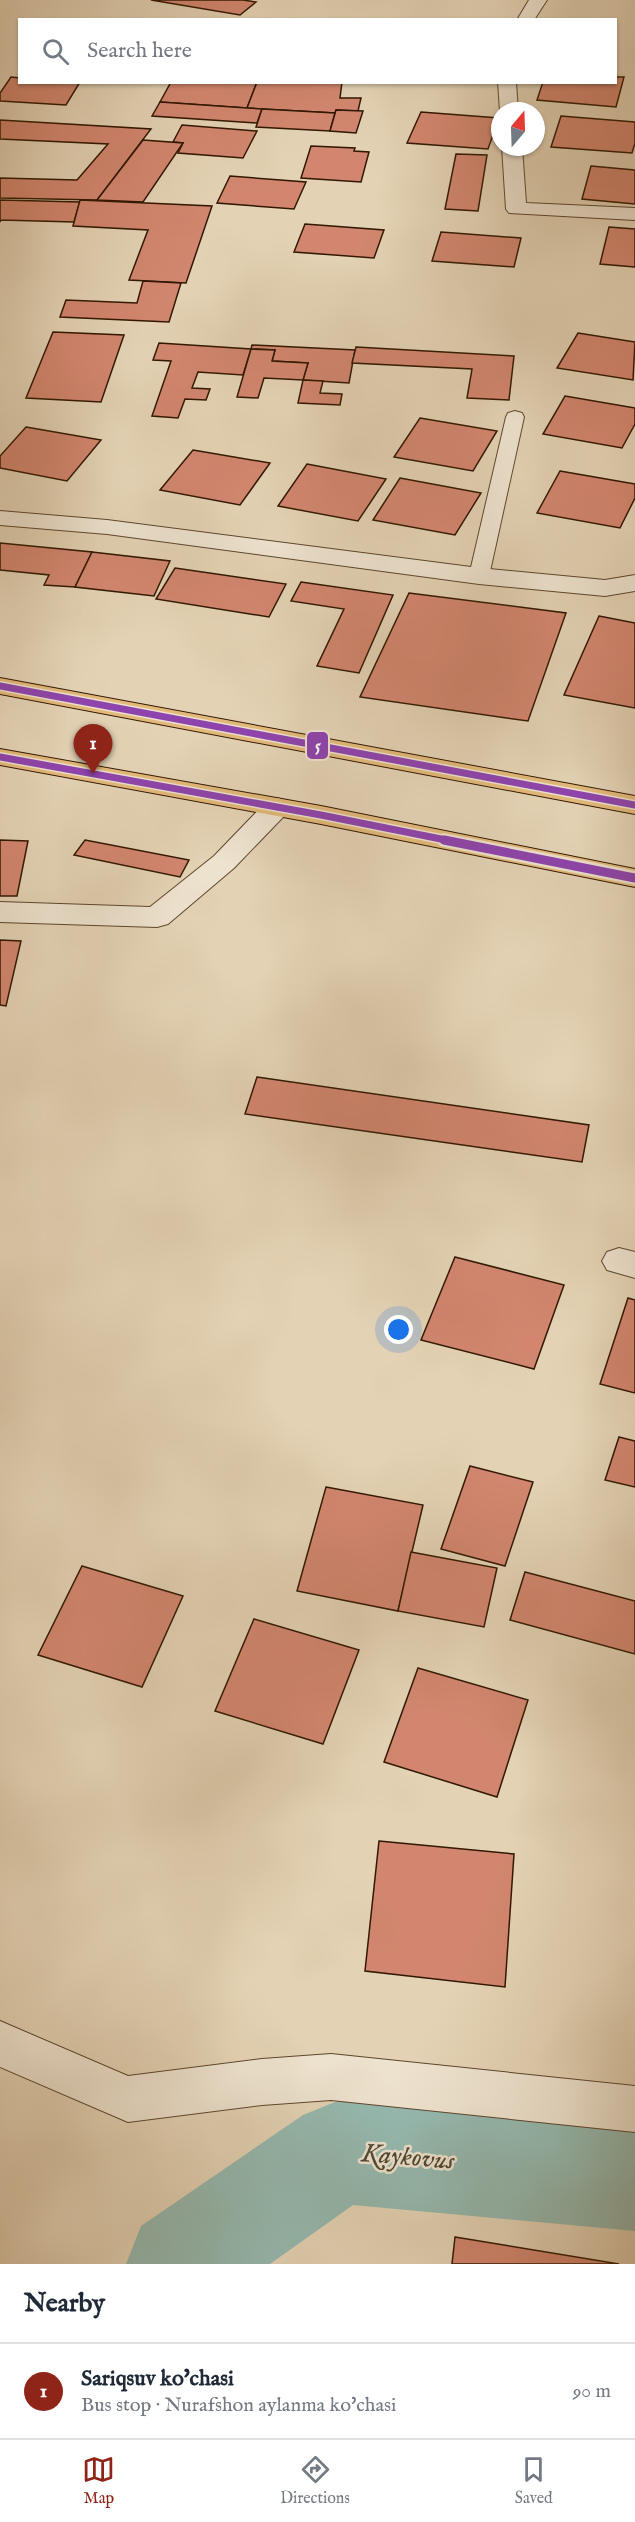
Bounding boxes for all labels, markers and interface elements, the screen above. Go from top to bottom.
search box [18,18,617,84]
icon: search [39,35,72,68]
text: Search here [87,37,192,65]
north arrow [491,102,545,156]
pin: 1 [74,724,112,774]
line badge: 5 [306,731,329,760]
text: 5 [315,737,321,757]
your location [384,1315,413,1344]
water label: Kaykovus [359,2137,456,2179]
text: Nearby [24,2287,105,2320]
text: Sariqsuv ko'chasi [81,2365,234,2393]
text: 1 [40,2379,47,2404]
text: 90 m [573,2379,611,2404]
text: Bus stop · Nurafshon aylanma ko'chasi [81,2393,396,2418]
tab: Map [82,2453,115,2509]
tab: Directions [280,2453,350,2509]
tab: Saved [515,2453,553,2509]

